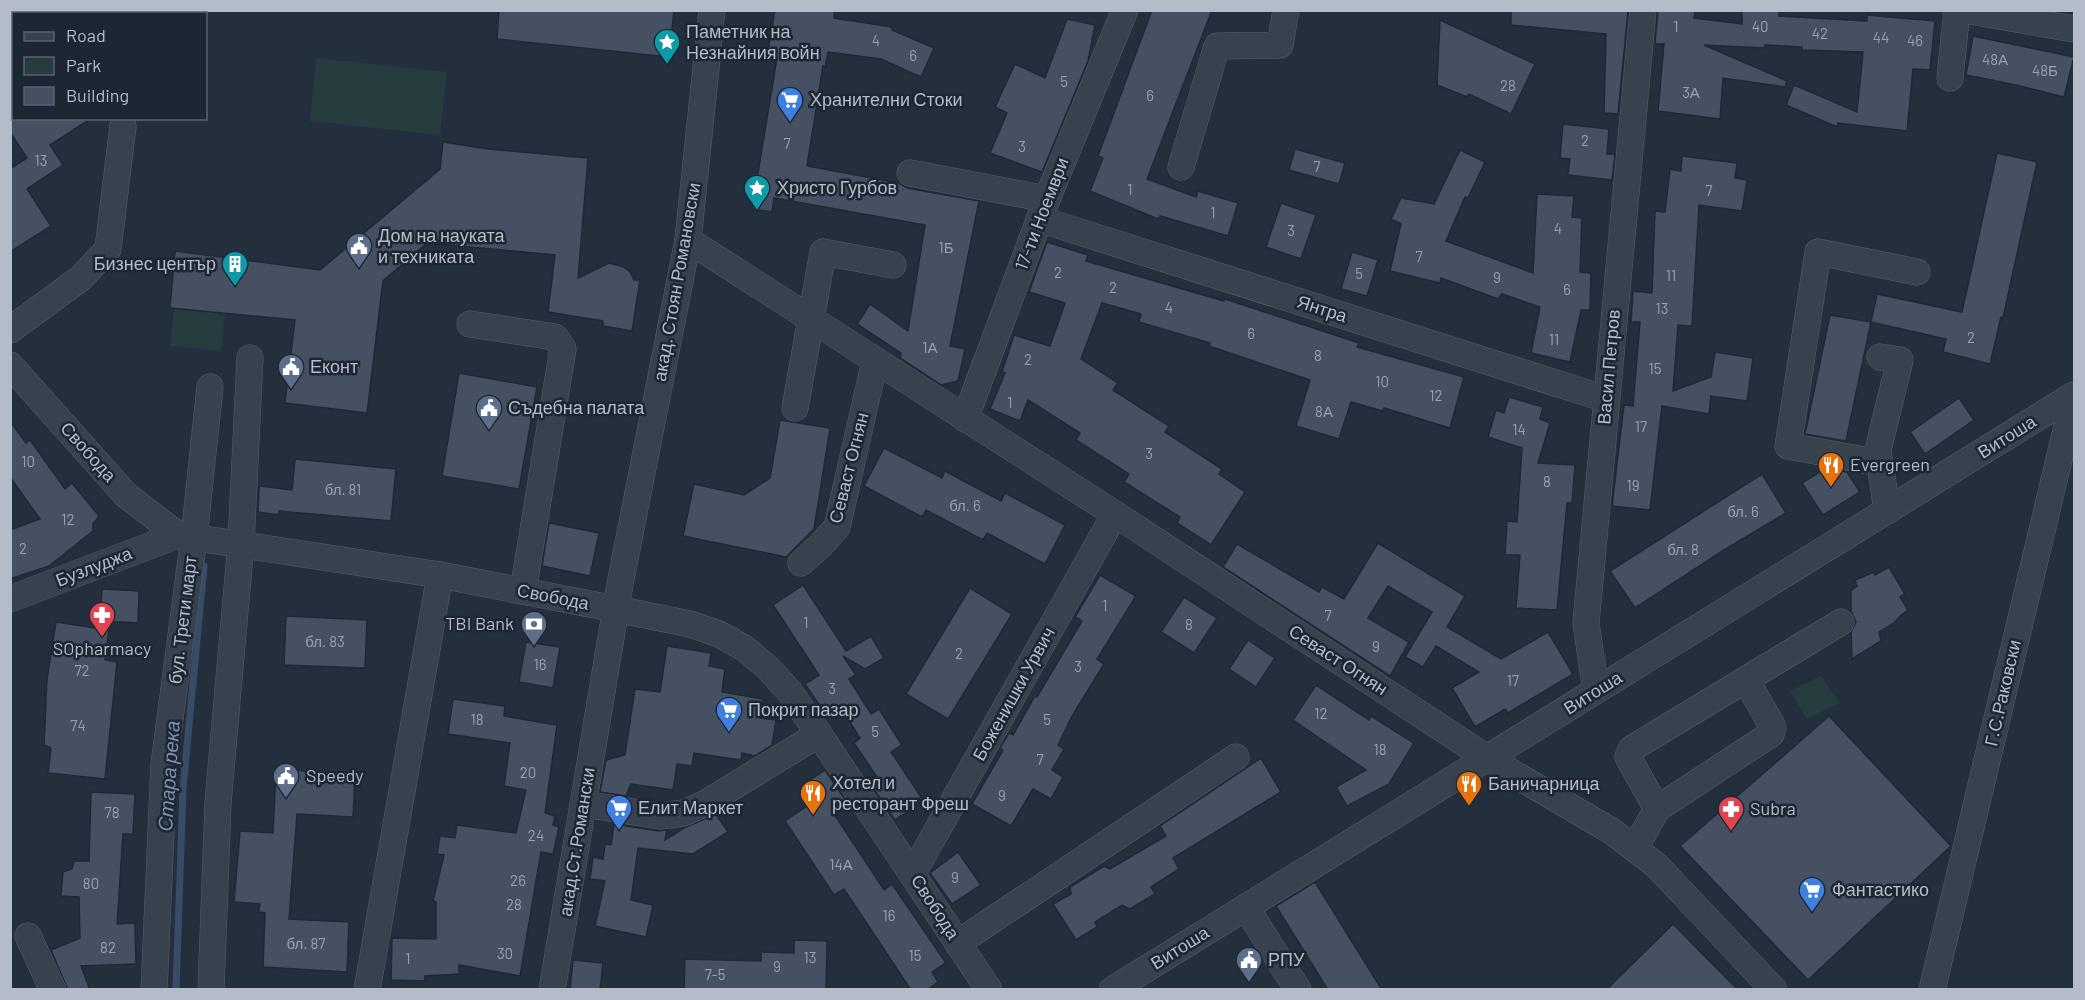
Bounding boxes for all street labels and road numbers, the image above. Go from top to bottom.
street label: 17-ти Ноември [1010,154,1073,273]
street label: акад. Стоян Романовски [648,181,704,383]
street label: Янтра [1295,290,1351,327]
street label: Васил Петров [1592,308,1624,425]
street label: Витоша [1973,409,2041,463]
street label: Севаст Огнян [824,410,872,525]
street label: Свобода [56,417,122,486]
street label: Бузлуджа [52,541,136,591]
street label: бул. Трети март [163,554,201,685]
street label: Свобода [515,578,592,614]
street label: Севаст Огнян [1285,619,1392,699]
street label: Боженишки Урвич [967,623,1059,764]
street label: Г.С.Раковски [1979,637,2025,748]
street label: Витоша [1559,665,1627,719]
street label: акад.Ст.Романски [553,766,599,918]
street label: Свобода [907,870,965,944]
street label: Витоша [1146,920,1214,974]

